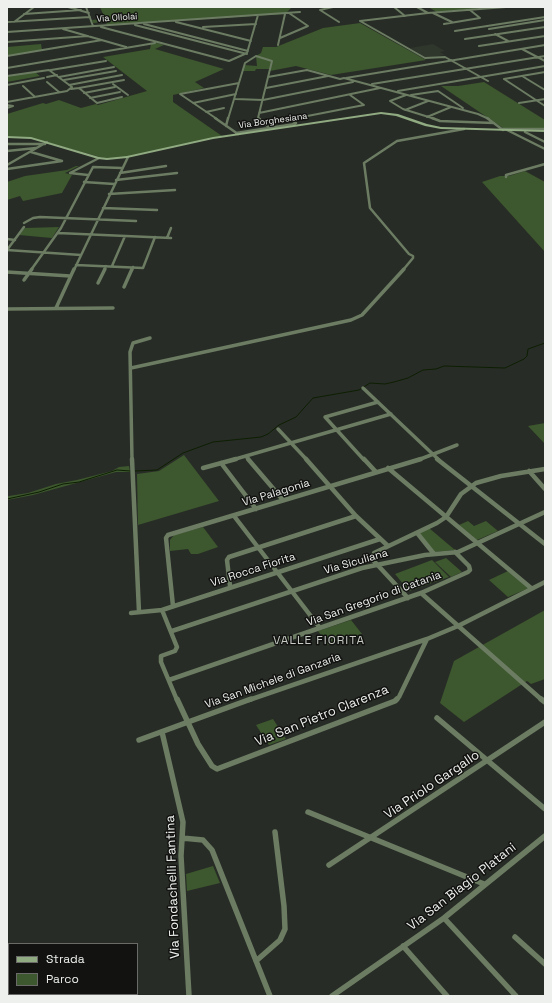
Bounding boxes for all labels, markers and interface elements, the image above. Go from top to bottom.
street label: Via Ollolai [96,11,138,25]
street label: Via Borghesiana [238,111,308,131]
street label: Via Palagonia [241,476,311,510]
street label: Via Siculiana [322,547,390,577]
street label: Via Rocca Fiorita [209,550,297,590]
street label: Via San Gregorio di Catania [305,568,443,630]
district label: VALLE FIORITA [273,634,365,648]
street label: Via San Michele di Ganzaria [203,650,343,712]
street label: Via San Pietro Clarenza [253,682,391,750]
street label: Via Priolo Gargallo [381,747,483,823]
street label: Via Fondachelli Fantina [163,815,183,959]
street label: Via San Biagio Platani [405,840,519,934]
legend [8,943,138,995]
text: Strada [46,951,85,967]
text: Parco [46,971,79,987]

